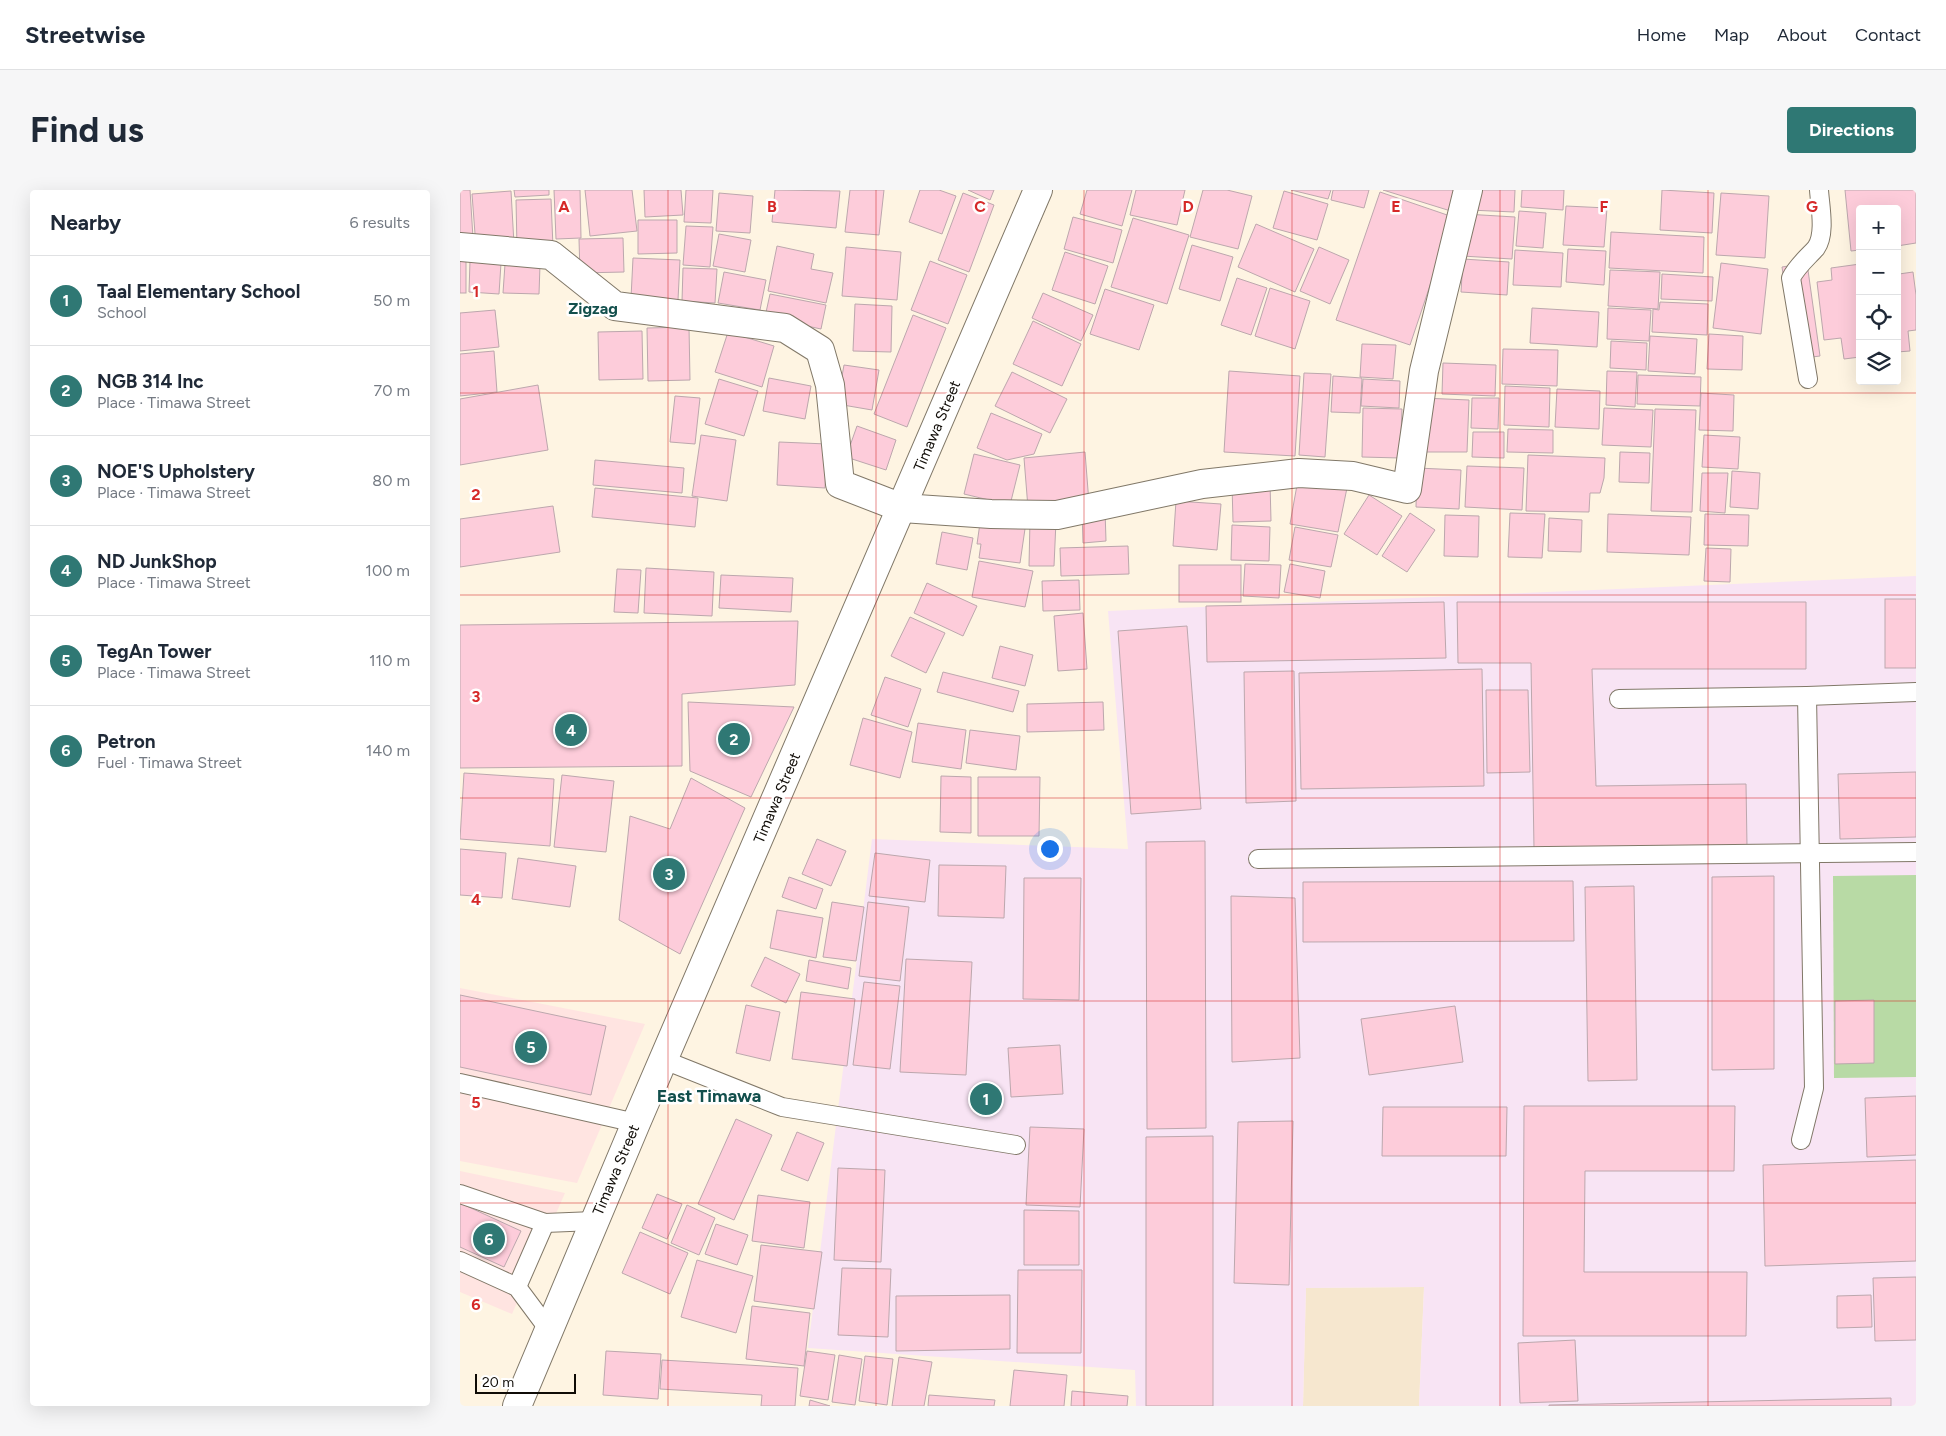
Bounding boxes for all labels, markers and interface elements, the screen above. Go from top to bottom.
text: Streetwise [25,20,145,49]
text: Home [1637,24,1686,46]
text: Map [1714,24,1749,46]
text: About [1777,24,1827,46]
text: Contact [1855,24,1921,46]
button: Directions [1787,107,1916,153]
text: Find us [30,109,144,151]
text: A [558,197,570,216]
text: B [767,197,777,216]
text: C [974,197,986,216]
text: D [1182,197,1194,216]
text: E [1391,197,1401,216]
text: F [1600,197,1609,216]
text: G [1806,197,1818,216]
map controls [1856,205,1901,385]
button: + [1856,205,1901,250]
text: Nearby [50,210,121,235]
text: 6 results [349,213,410,232]
button: − [1856,250,1901,295]
text: Taal Elementary School [97,280,300,303]
text: 1 [473,282,479,301]
text: 1 [63,291,69,310]
text: 50 m [373,291,410,310]
button: locate [1856,295,1901,340]
district label: Zigzag [568,299,618,318]
text: School [97,303,147,322]
button: layers [1856,340,1901,385]
text: NGB 314 Inc [97,370,204,393]
street label: Timawa Street [910,378,964,474]
text: 2 [61,381,71,400]
text: 70 m [374,381,410,400]
text: Place · Timawa Street [97,393,251,412]
text: NOE'S Upholstery [97,460,255,483]
text: 3 [62,471,70,490]
text: 80 m [372,471,410,490]
text: Place · Timawa Street [97,483,251,502]
text: 2 [471,485,481,504]
text: ND JunkShop [97,550,217,573]
text: 4 [61,561,71,580]
text: 100 m [365,561,410,580]
text: Place · Timawa Street [97,573,251,592]
text: TegAn Tower [97,640,211,663]
text: 5 [61,651,71,670]
text: 110 m [369,651,410,670]
text: Place · Timawa Street [97,663,251,682]
text: 3 [472,687,481,706]
pin: 4 [555,711,587,749]
pin: 2 [718,720,750,758]
text: Petron [97,730,155,753]
text: 6 [61,741,71,760]
text: 140 m [366,741,410,760]
street label: Timawa Street [750,750,804,846]
text: Fuel · Timawa Street [97,753,242,772]
your location [1037,836,1063,862]
pin: 3 [653,855,685,893]
text: 4 [471,890,481,909]
pin: 5 [515,1028,547,1066]
pin: 1 [970,1080,1002,1118]
district label: East Timawa [657,1085,761,1107]
text: 5 [471,1093,481,1112]
street label: Timawa Street [589,1122,643,1218]
pin: 6 [473,1220,505,1258]
text: 6 [471,1295,481,1314]
scale bar [475,1371,576,1394]
text: 20 m [482,1374,514,1391]

